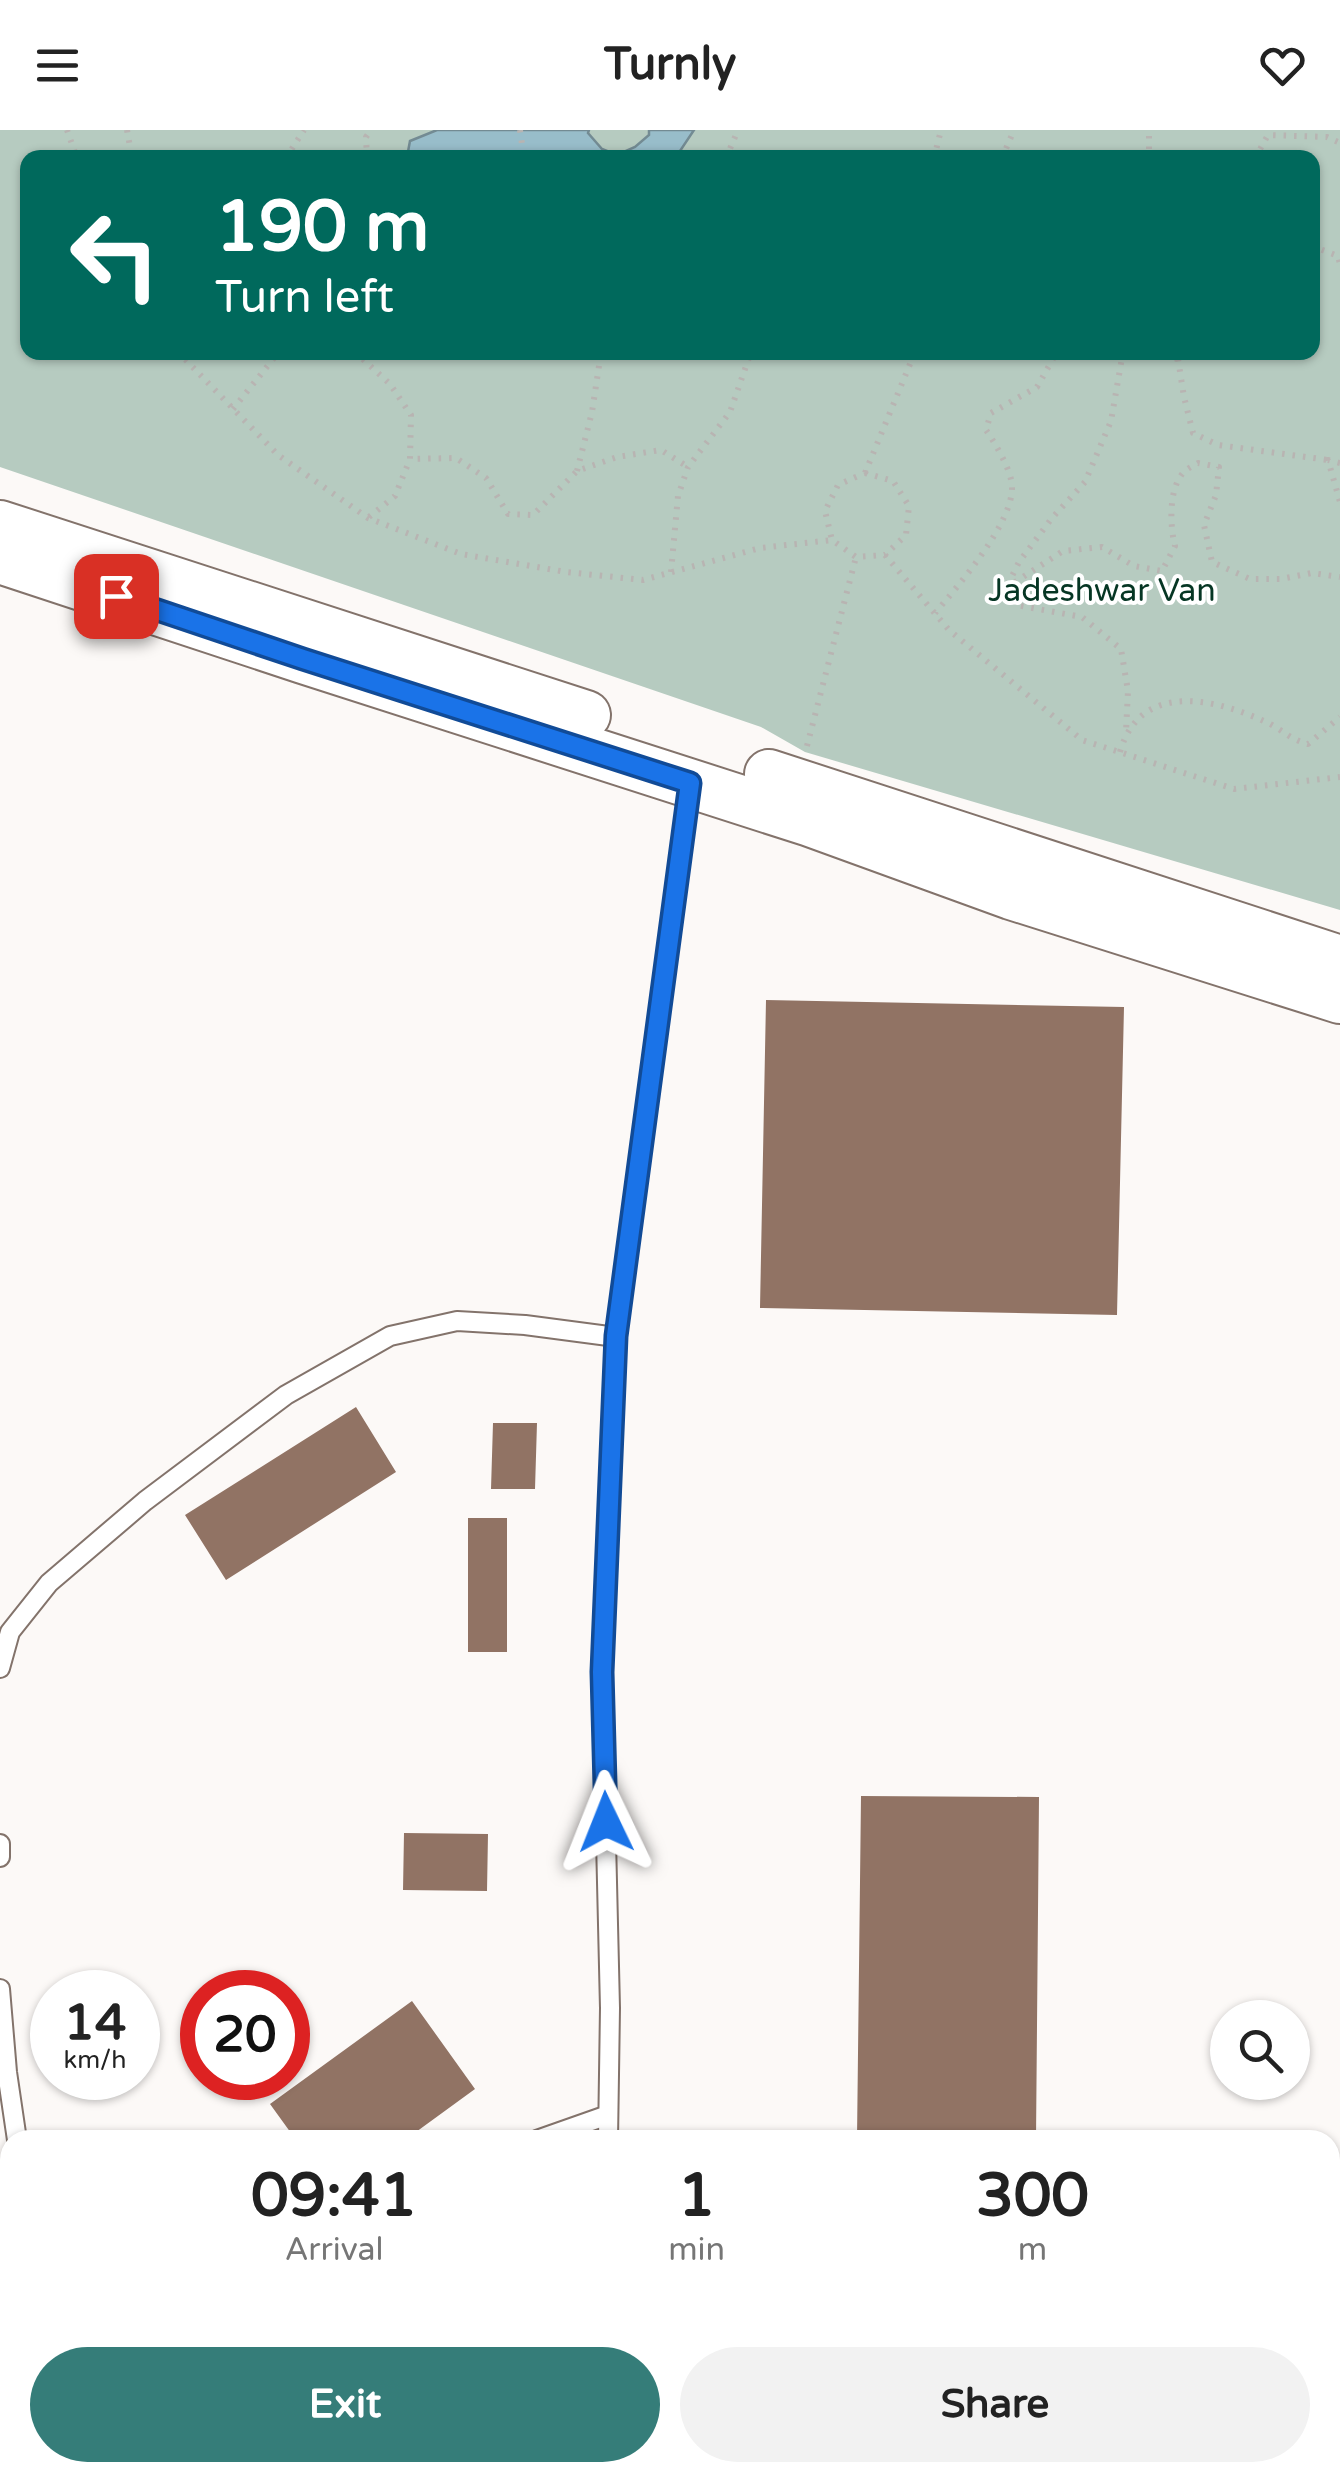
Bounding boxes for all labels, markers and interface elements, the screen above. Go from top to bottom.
icon: menu [30,38,85,93]
text: Turnly [604,38,736,92]
icon: heart [1255,38,1310,93]
text: 190 m [215,186,429,270]
icon: left [50,190,180,320]
text: Turn left [215,271,394,325]
pin [74,554,159,639]
icon: arrive [89,569,144,624]
park label: Jadeshwar Van [988,572,1216,610]
position arrow [554,1770,658,1874]
speed limit sign: 20 [180,1970,310,2100]
text: 14 [64,1993,126,2053]
map controls [1210,2000,1310,2100]
button: search [1210,2000,1310,2100]
text: km/h [64,2045,126,2075]
text: 09:41 [251,2160,417,2232]
text: 1 [678,2160,715,2232]
text: 300 [976,2160,1089,2232]
text: Arrival [285,2231,384,2269]
text: min [668,2231,725,2269]
text: m [1018,2231,1047,2269]
button: Exit [30,2347,660,2462]
button: Share [680,2347,1310,2462]

